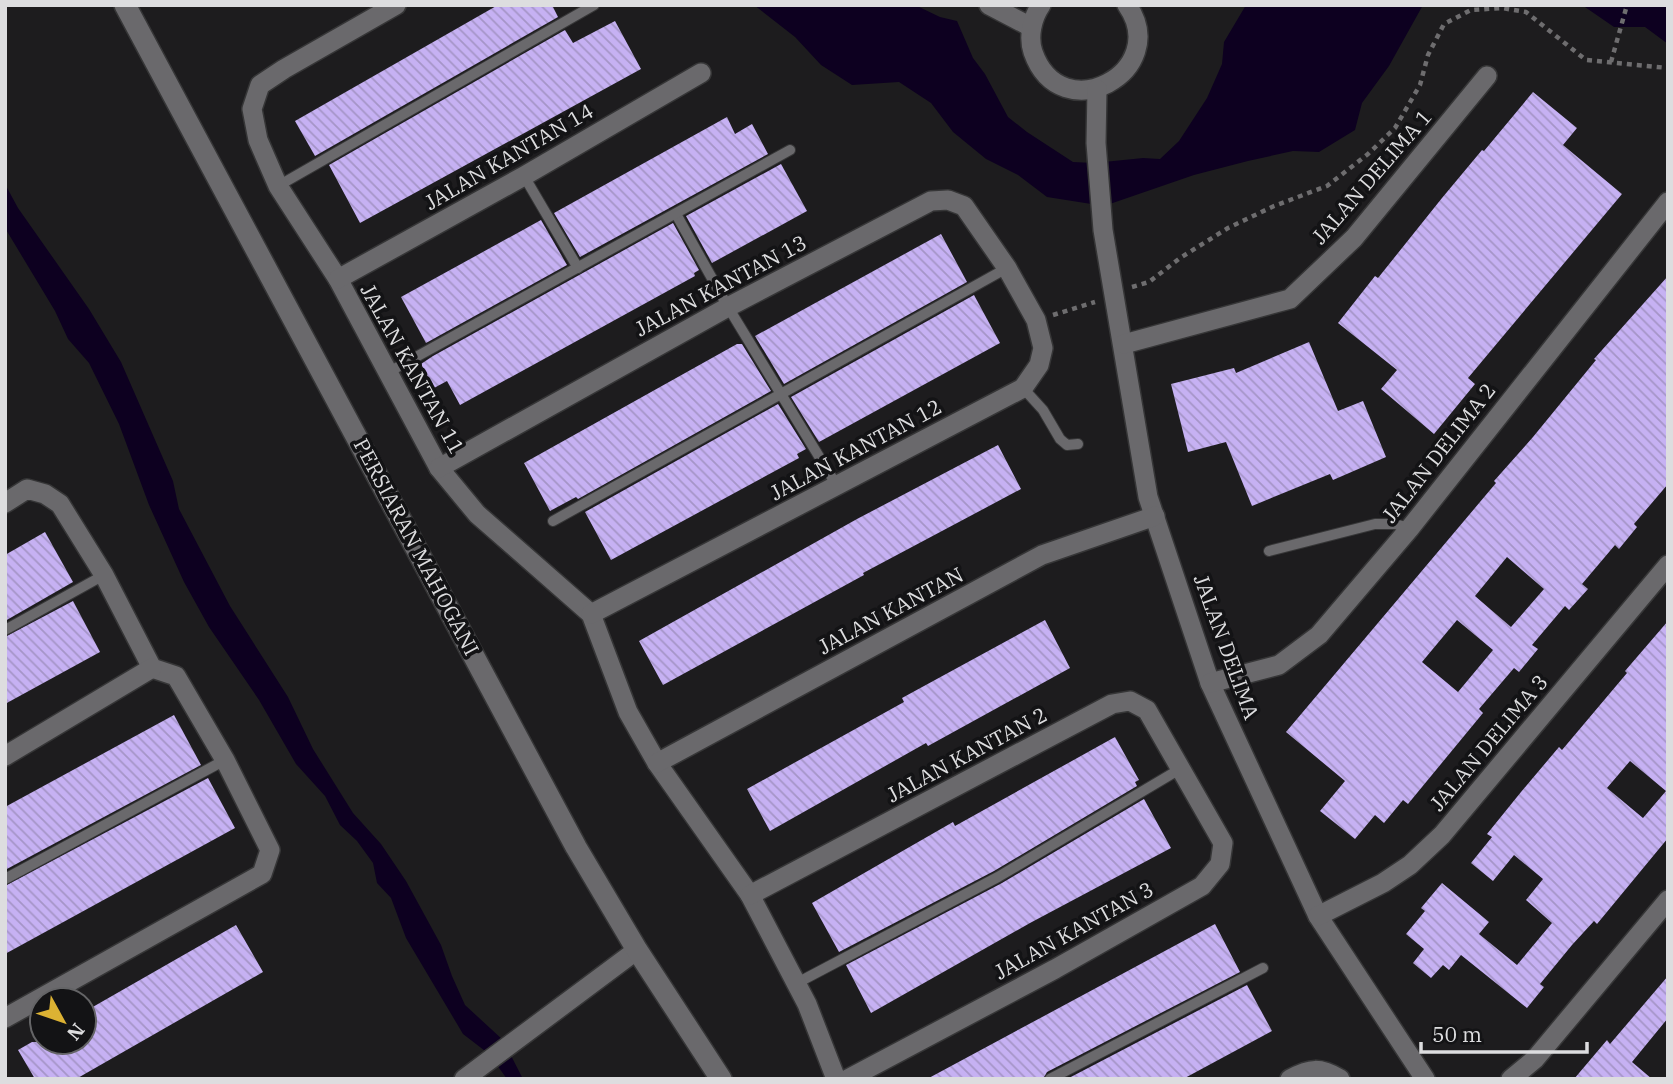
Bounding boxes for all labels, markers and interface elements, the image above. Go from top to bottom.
street label: JALAN KANTAN 14 [419,96,598,216]
street label: JALAN DELIMA 1 [1305,103,1438,250]
street label: JALAN KANTAN 13 [630,228,811,342]
street label: JALAN KANTAN 11 [354,278,471,459]
street label: JALAN DELIMA 2 [1375,377,1502,528]
street label: JALAN KANTAN 12 [765,392,946,506]
street label: PERSIARAN MAHOGANI [348,433,486,660]
street label: JALAN KANTAN [813,560,968,660]
street label: JALAN DELIMA [1188,570,1266,724]
street label: JALAN DELIMA 3 [1423,668,1554,816]
street label: JALAN KANTAN 2 [881,700,1052,808]
street label: JALAN KANTAN 3 [989,875,1158,986]
north arrow [28,986,98,1056]
scale bar [1421,1010,1587,1054]
text: N [62,1018,90,1045]
text: 50 m [1432,1020,1482,1048]

